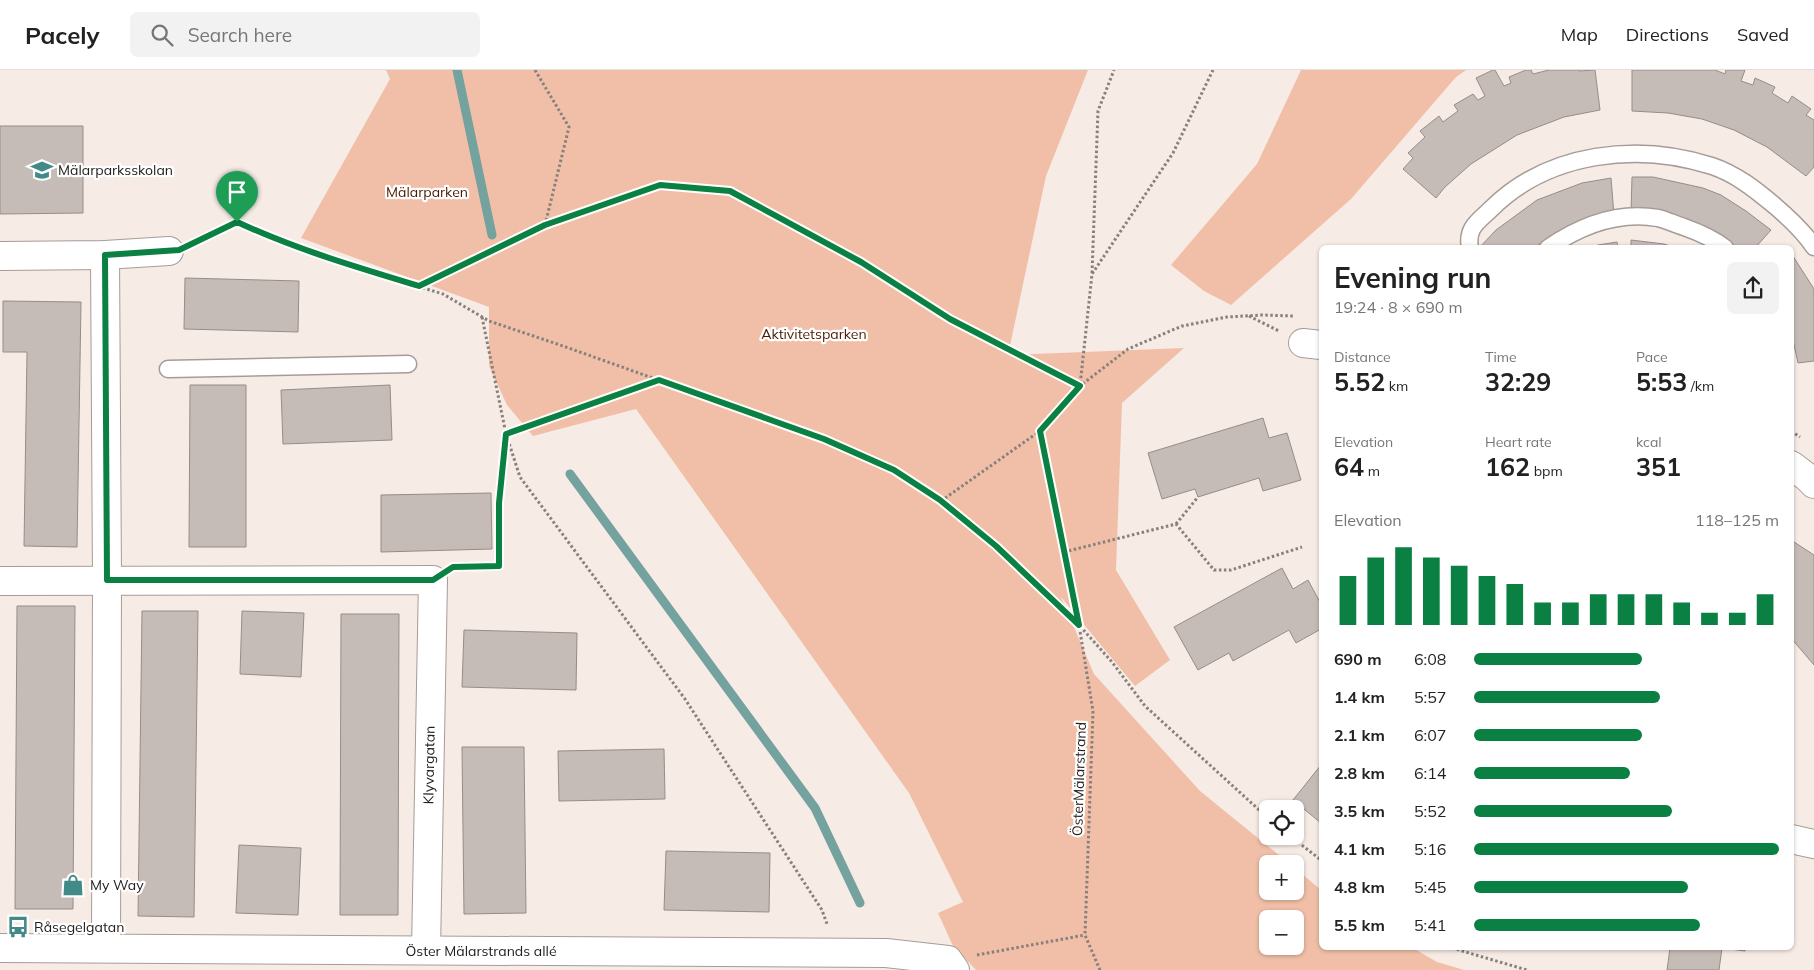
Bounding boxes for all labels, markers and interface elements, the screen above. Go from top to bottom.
search box [130,12,480,57]
text: Pacely [25,20,100,50]
icon: search [148,21,176,49]
text: Search here [188,23,292,47]
text: Map [1561,23,1598,46]
text: Directions [1626,23,1709,46]
text: Saved [1737,23,1789,46]
school or university icon: Mälarparksskolan [29,157,55,183]
place label: Mälarparksskolan [58,161,173,179]
pin [216,171,258,222]
icon: arrive [223,178,251,206]
park label: Mälarparken [386,183,468,201]
text: Evening run [1334,260,1491,295]
button: share [1727,262,1779,314]
text: 19:24 · 8 × 690 m [1334,297,1463,317]
park label: Aktivitetsparken [761,325,867,343]
text: Distance [1334,348,1391,366]
text: Time [1485,348,1517,366]
text: Pace [1636,348,1668,366]
text: 5.52 [1334,366,1385,397]
text: 32:29 [1485,366,1551,397]
text: 5:53 [1636,366,1687,397]
text: km [1385,377,1408,395]
text: /km [1687,377,1714,395]
text: Elevation [1334,433,1393,451]
text: Heart rate [1485,433,1552,451]
text: kcal [1636,433,1662,451]
text: 64 [1334,451,1364,482]
text: 162 [1485,451,1530,482]
text: 351 [1636,451,1681,482]
text: m [1364,462,1380,480]
text: bpm [1530,462,1563,480]
text: Elevation [1334,510,1402,530]
text: 118–125 m [1695,510,1779,530]
text: 690 m [1334,649,1382,669]
text: 6:08 [1414,649,1446,669]
text: 1.4 km [1334,687,1385,707]
text: 5:57 [1414,687,1446,707]
street label: ÖsterMälarstrand [1068,722,1090,836]
street label: Klyvargatan [419,725,439,805]
text: 2.1 km [1334,725,1385,745]
text: 6:07 [1414,725,1446,745]
text: 2.8 km [1334,763,1385,783]
text: 6:14 [1414,763,1446,783]
map controls [1259,800,1304,955]
button: locate [1259,800,1304,845]
text: 3.5 km [1334,801,1385,821]
text: 5:52 [1414,801,1446,821]
text: 4.1 km [1334,839,1385,859]
text: 5:16 [1414,839,1446,859]
button: + [1259,855,1304,900]
shop icon: My Way [60,872,86,898]
place label: My Way [90,876,144,894]
text: 4.8 km [1334,877,1385,897]
text: 5:45 [1414,877,1446,897]
button: − [1259,910,1304,955]
bus stop icon: Råsegelgatan [5,914,31,940]
text: 5.5 km [1334,915,1385,935]
text: 5:41 [1414,915,1446,935]
place label: Råsegelgatan [34,918,124,936]
street label: Öster Mälarstrands allé [405,942,557,960]

